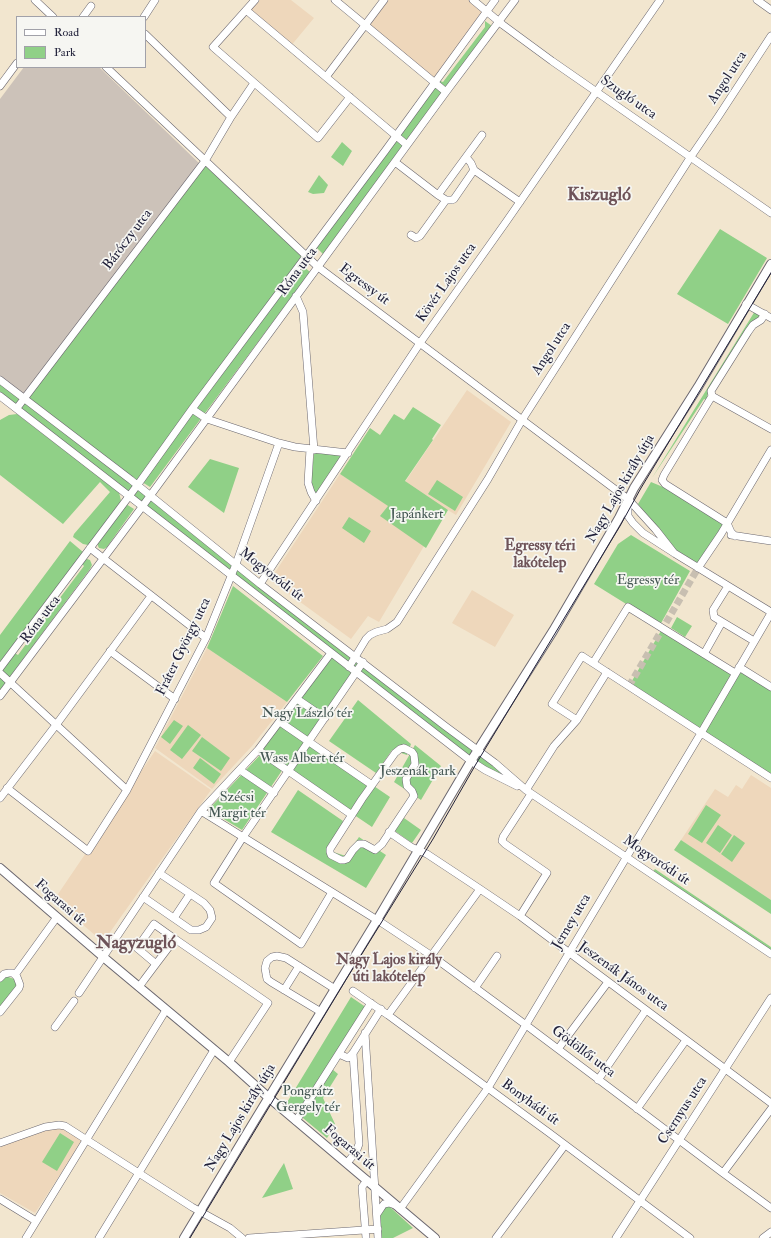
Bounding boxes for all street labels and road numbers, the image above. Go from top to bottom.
street label: Angol utca [705,49,751,107]
street label: Szugló utca [597,72,659,124]
street label: Báróczy utca [100,206,156,274]
street label: Kövér Lajos utca [413,240,481,326]
street label: Róna utca [275,245,321,299]
street label: Egressy út [336,261,392,309]
street label: Angol utca [529,320,575,378]
street label: Nagy Lajos király útja [583,432,659,546]
street label: Mogyoródi út [235,545,307,605]
street label: Róna utca [18,593,64,647]
street label: Fráter György utca [153,595,215,699]
street label: Mogyoródi út [619,832,693,890]
street label: Fogarasi út [31,876,89,930]
street label: Jerney utca [549,891,595,953]
street label: Jeszenák János utca [575,939,671,1015]
street label: Gödöllői utca [548,1023,618,1081]
street label: Nagy Lajos király útja [202,1061,280,1175]
street label: Csernyus utca [655,1074,711,1148]
street label: Bonyhádi út [498,1076,562,1130]
street label: Fogarasi út [320,1122,378,1174]

